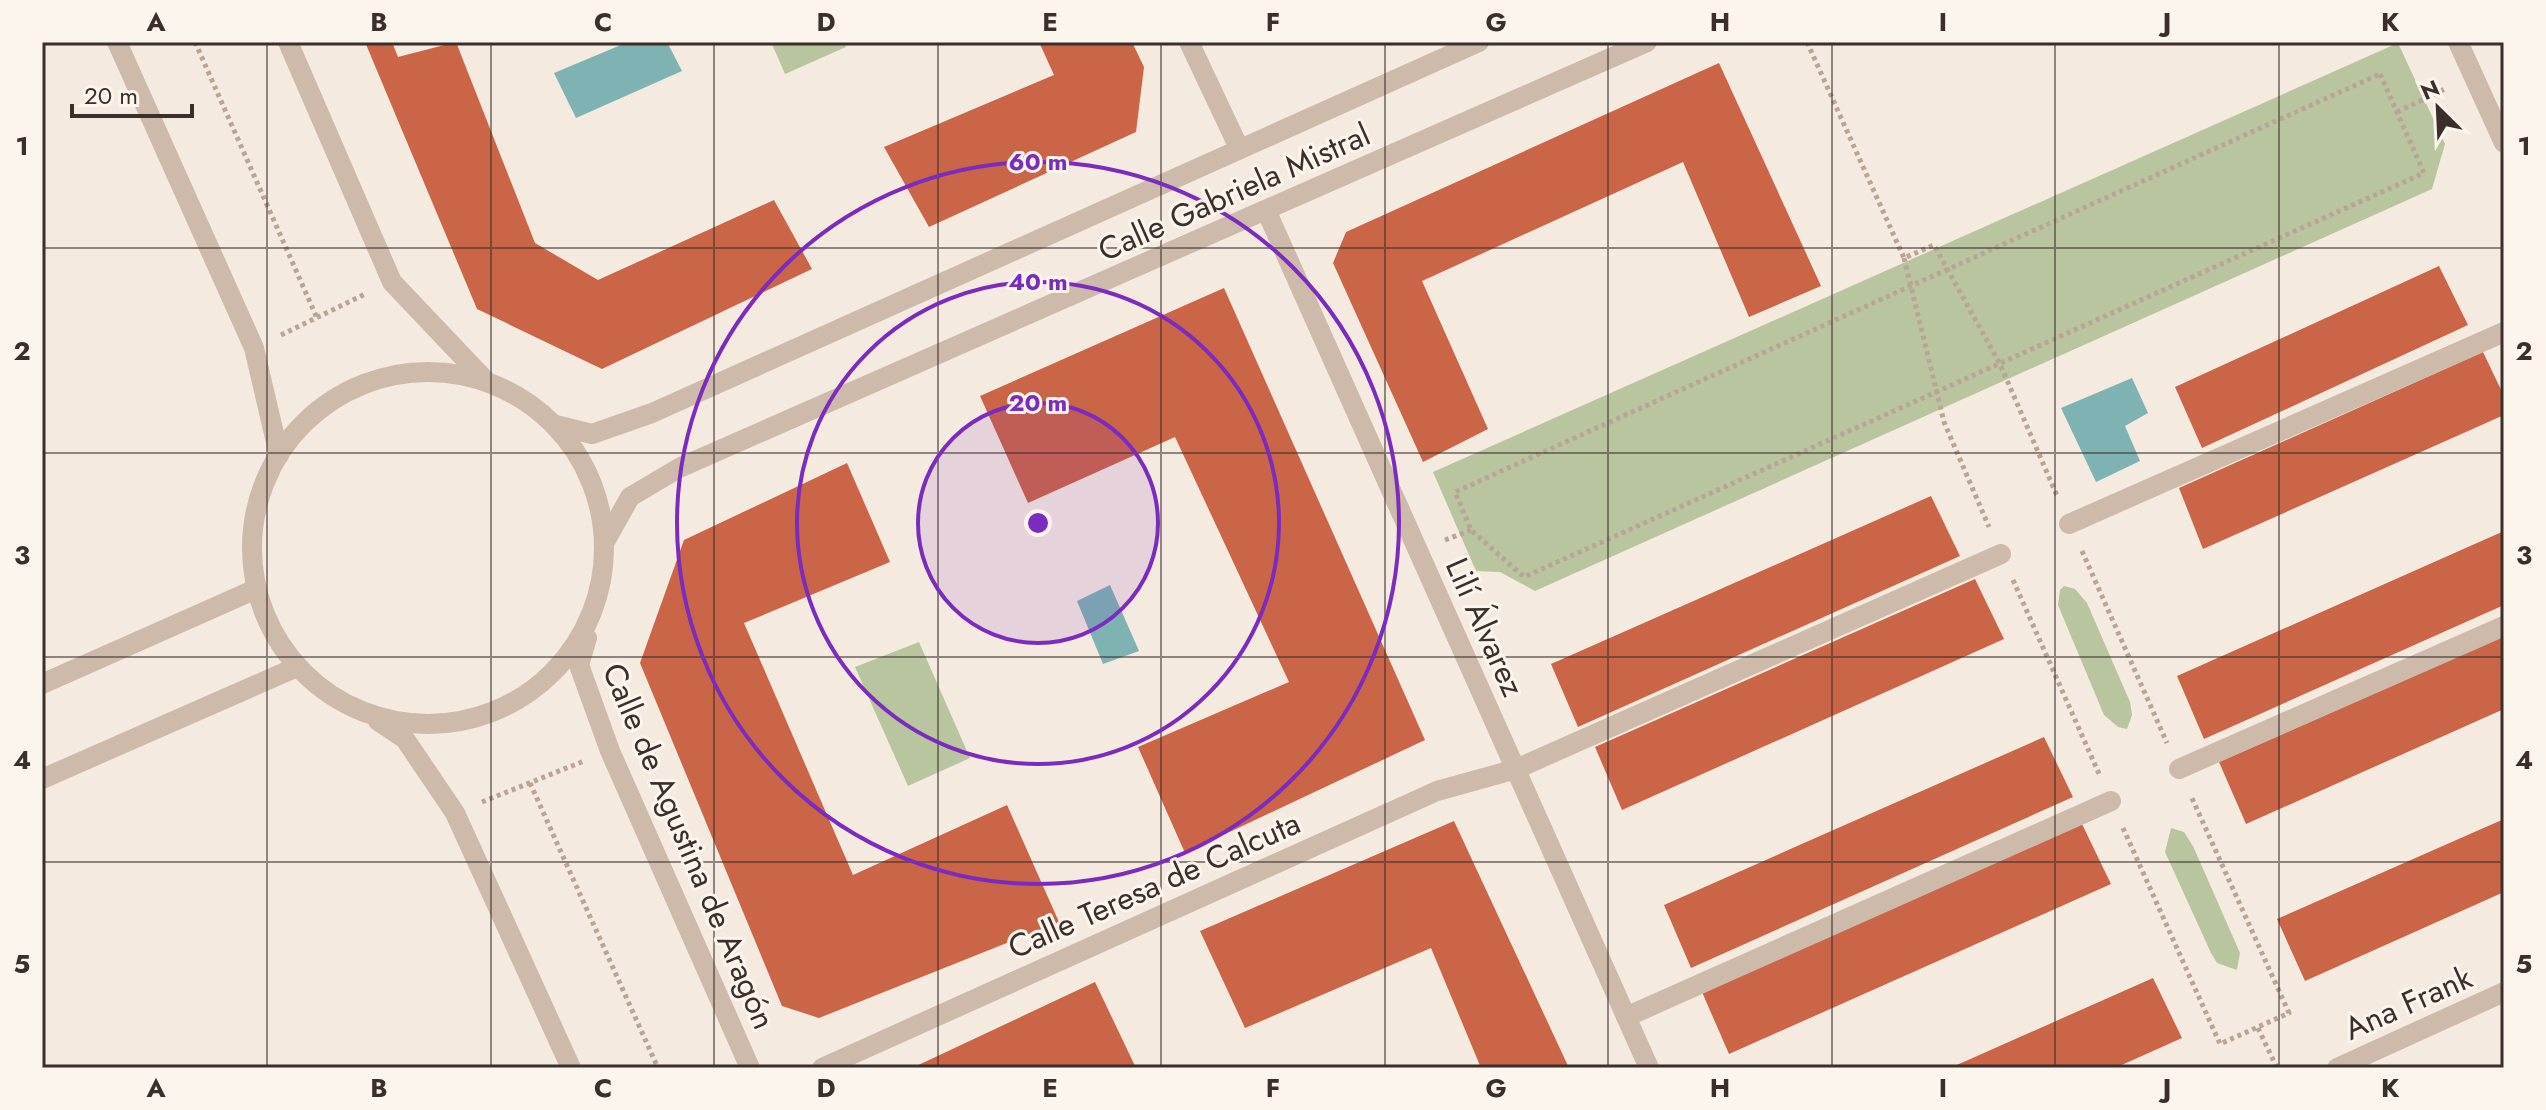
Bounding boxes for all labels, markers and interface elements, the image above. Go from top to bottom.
text: A [145,3,166,41]
text: B [370,3,388,41]
text: C [594,3,612,41]
text: D [816,3,836,41]
text: E [1042,3,1058,41]
text: F [1266,3,1280,41]
text: G [1485,3,1507,41]
text: H [1710,3,1730,41]
text: I [1939,3,1947,41]
text: J [2158,3,2171,41]
text: K [2381,3,2400,41]
scale bar [72,68,192,118]
north arrow [2398,68,2478,148]
text: N [2415,72,2444,108]
text: 20 m [84,78,138,113]
street label: Calle Gabriela Mistral [1091,111,1377,273]
text: 1 [15,127,29,165]
text: 1 [2517,127,2531,165]
text: 60 m [1009,144,1067,179]
text: 40 m [1008,264,1068,299]
text: 2 [13,332,31,370]
text: 2 [2515,332,2533,370]
text: 20 m [1009,385,1067,420]
centre of rings [1024,509,1052,537]
text: 3 [14,536,30,574]
text: 3 [2516,536,2532,574]
street label: Lilí Álvarez [1434,550,1536,704]
street label: Calle de Agustina de Aragón [591,656,787,1036]
text: 4 [13,741,31,779]
text: 4 [2515,741,2533,779]
street label: Calle Teresa de Calcuta [1001,800,1307,970]
text: 5 [14,945,30,983]
text: 5 [2516,945,2532,983]
street label: Ana Frank [2337,954,2480,1052]
text: A [145,1069,166,1107]
text: B [370,1069,388,1107]
text: C [594,1069,612,1107]
text: D [816,1069,836,1107]
text: E [1042,1069,1058,1107]
text: F [1266,1069,1280,1107]
text: G [1485,1069,1507,1107]
text: H [1710,1069,1730,1107]
text: I [1939,1069,1947,1107]
text: J [2158,1069,2171,1107]
text: K [2381,1069,2400,1107]

